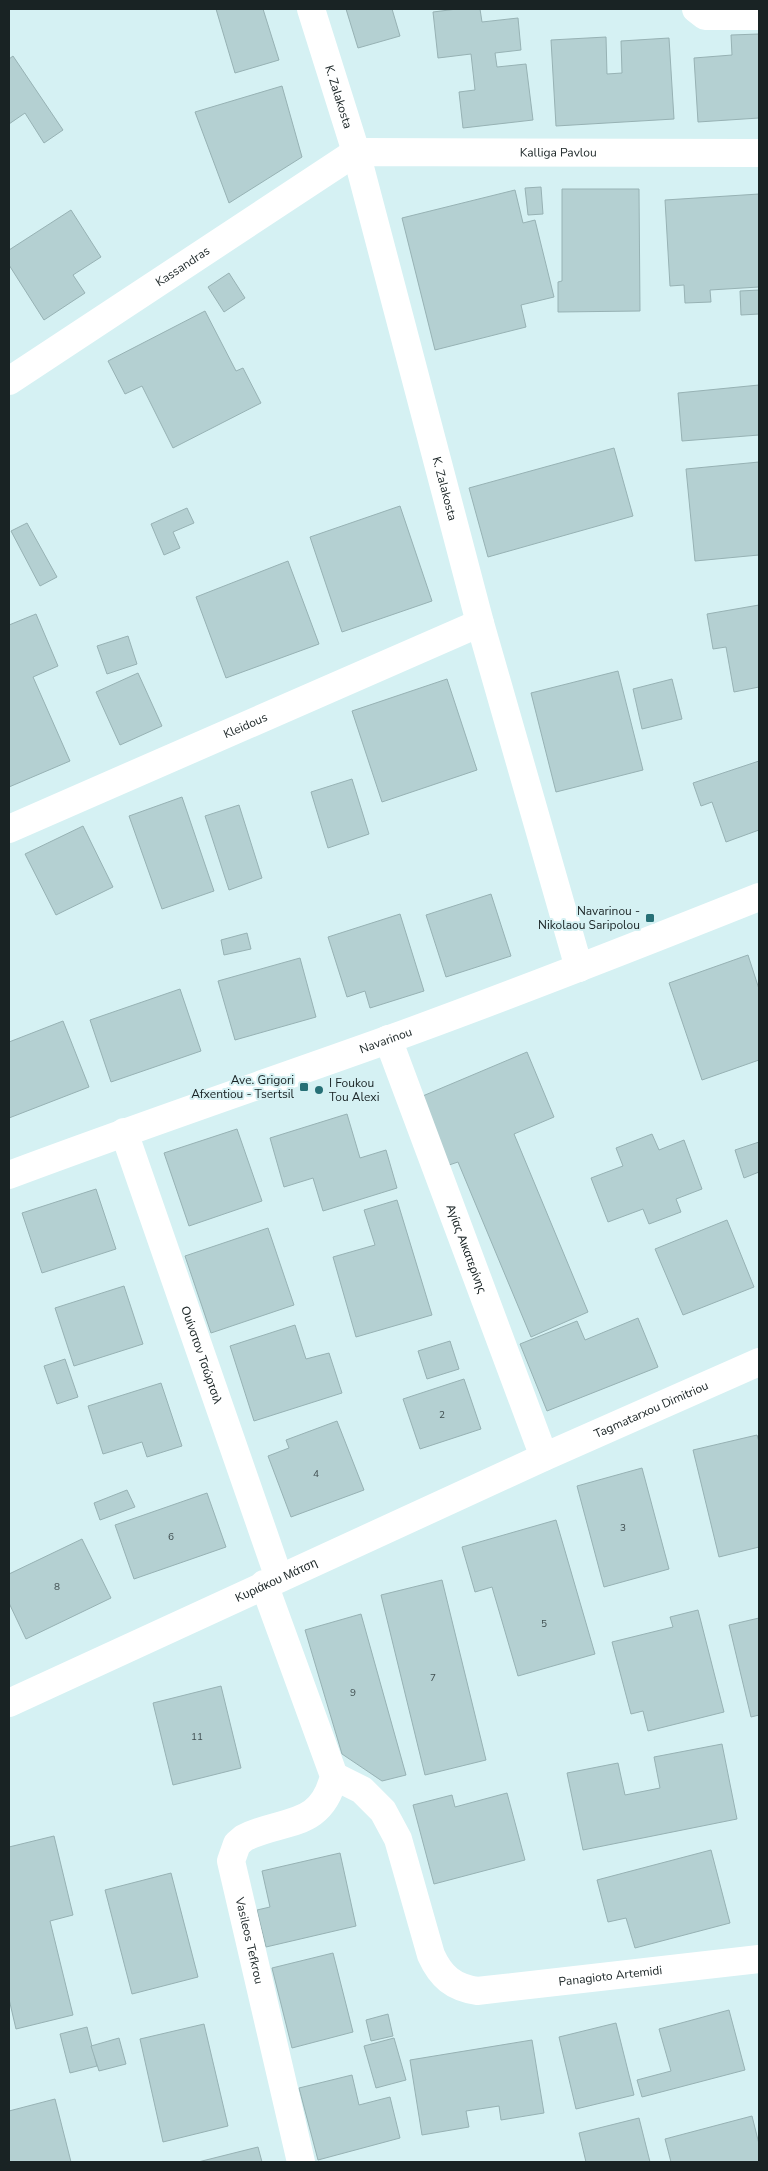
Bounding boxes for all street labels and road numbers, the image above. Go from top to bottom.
street label: K. Zalakosta [321,63,356,130]
street label: Kalliga Pavlou [520,144,597,161]
street label: Kassandras [152,243,213,290]
street label: K. Zalakosta [429,455,461,522]
street label: Kleidous [221,709,270,742]
street label: Navarinou [357,1024,414,1057]
street label: Αγίας Αικατερίνης [442,1202,490,1296]
street label: Ουίνστον Τσώρτσιλ [177,1304,226,1406]
street label: Tagmatarxou Dimitriou [591,1377,711,1442]
street label: Κυριάκου Μάτση [232,1554,320,1606]
street label: Vasileos Tefkrou [231,1895,267,1985]
street label: Panagioto Artemidi [558,1962,663,1990]

